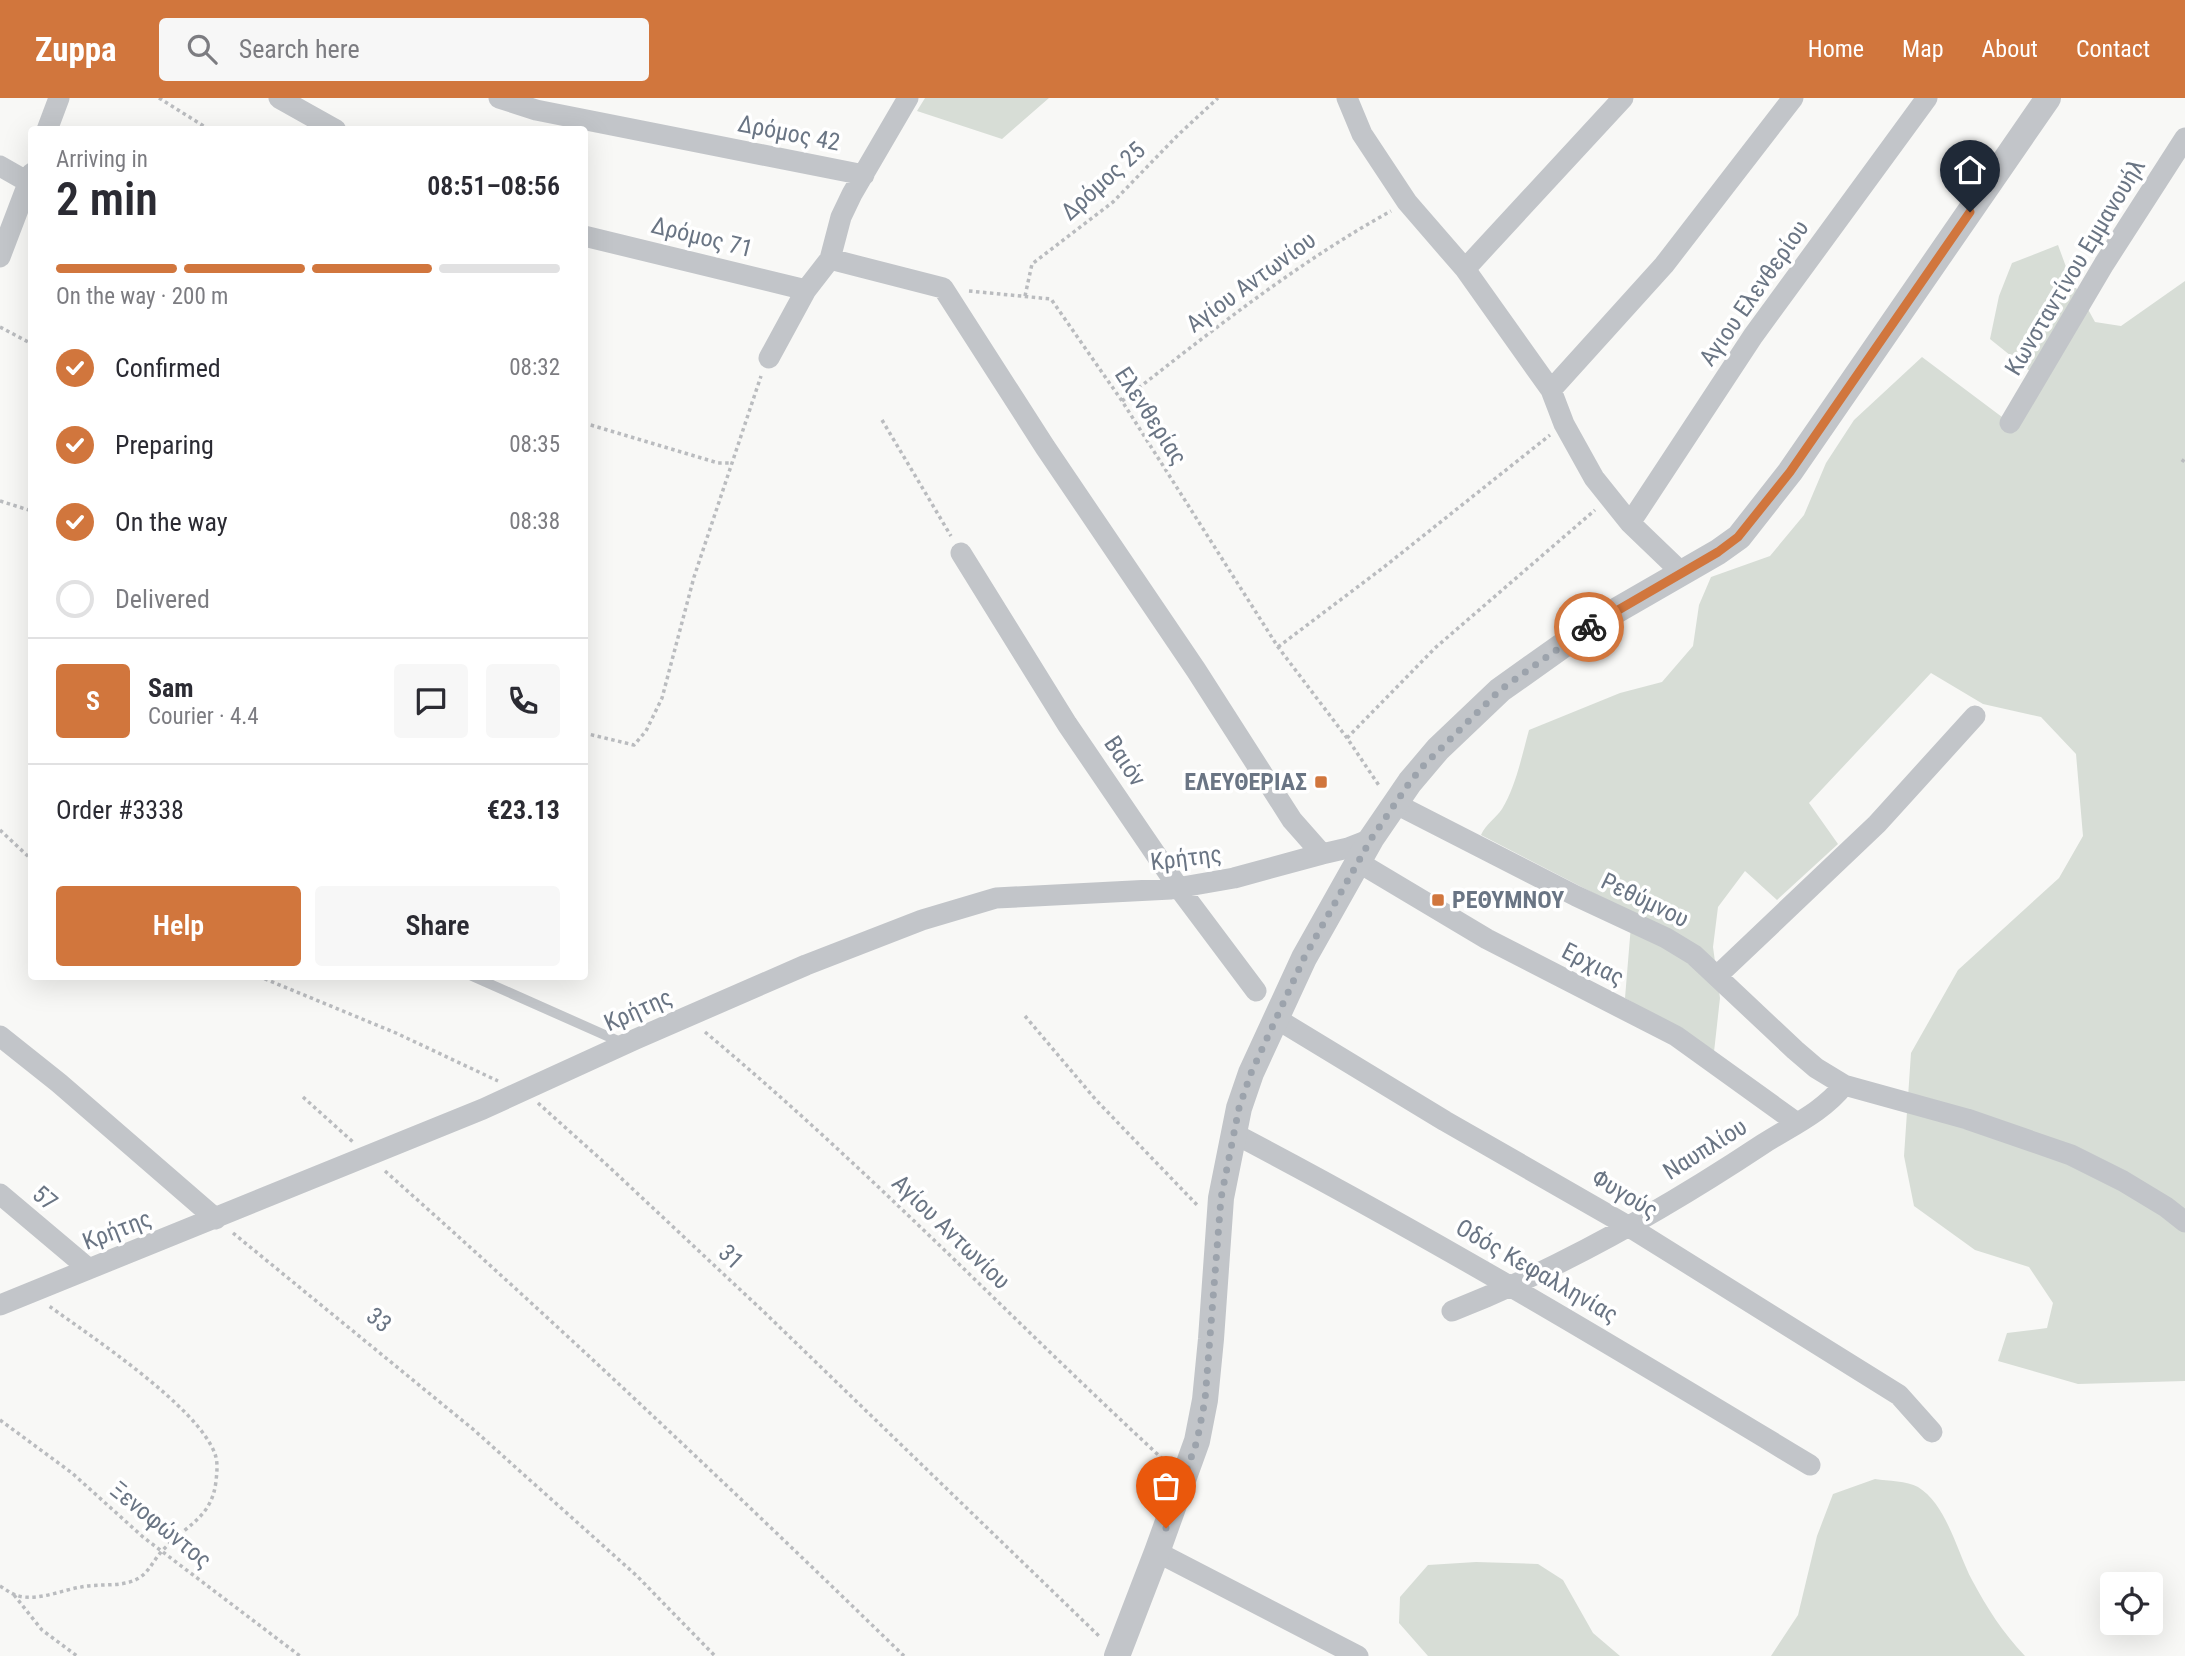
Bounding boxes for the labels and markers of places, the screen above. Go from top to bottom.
pin [1940,140,2000,212]
place label: ΕΛΕΥΘΕΡΙΑΣ [1184,768,1307,796]
marker: ΕΛΕΥΘΕΡΙΑΣ [1313,774,1329,790]
place label: ΡΕΘΥΜΝΟΥ [1452,886,1564,914]
marker: ΡΕΘΥΜΝΟΥ [1430,892,1446,908]
pin [1136,1456,1196,1528]

